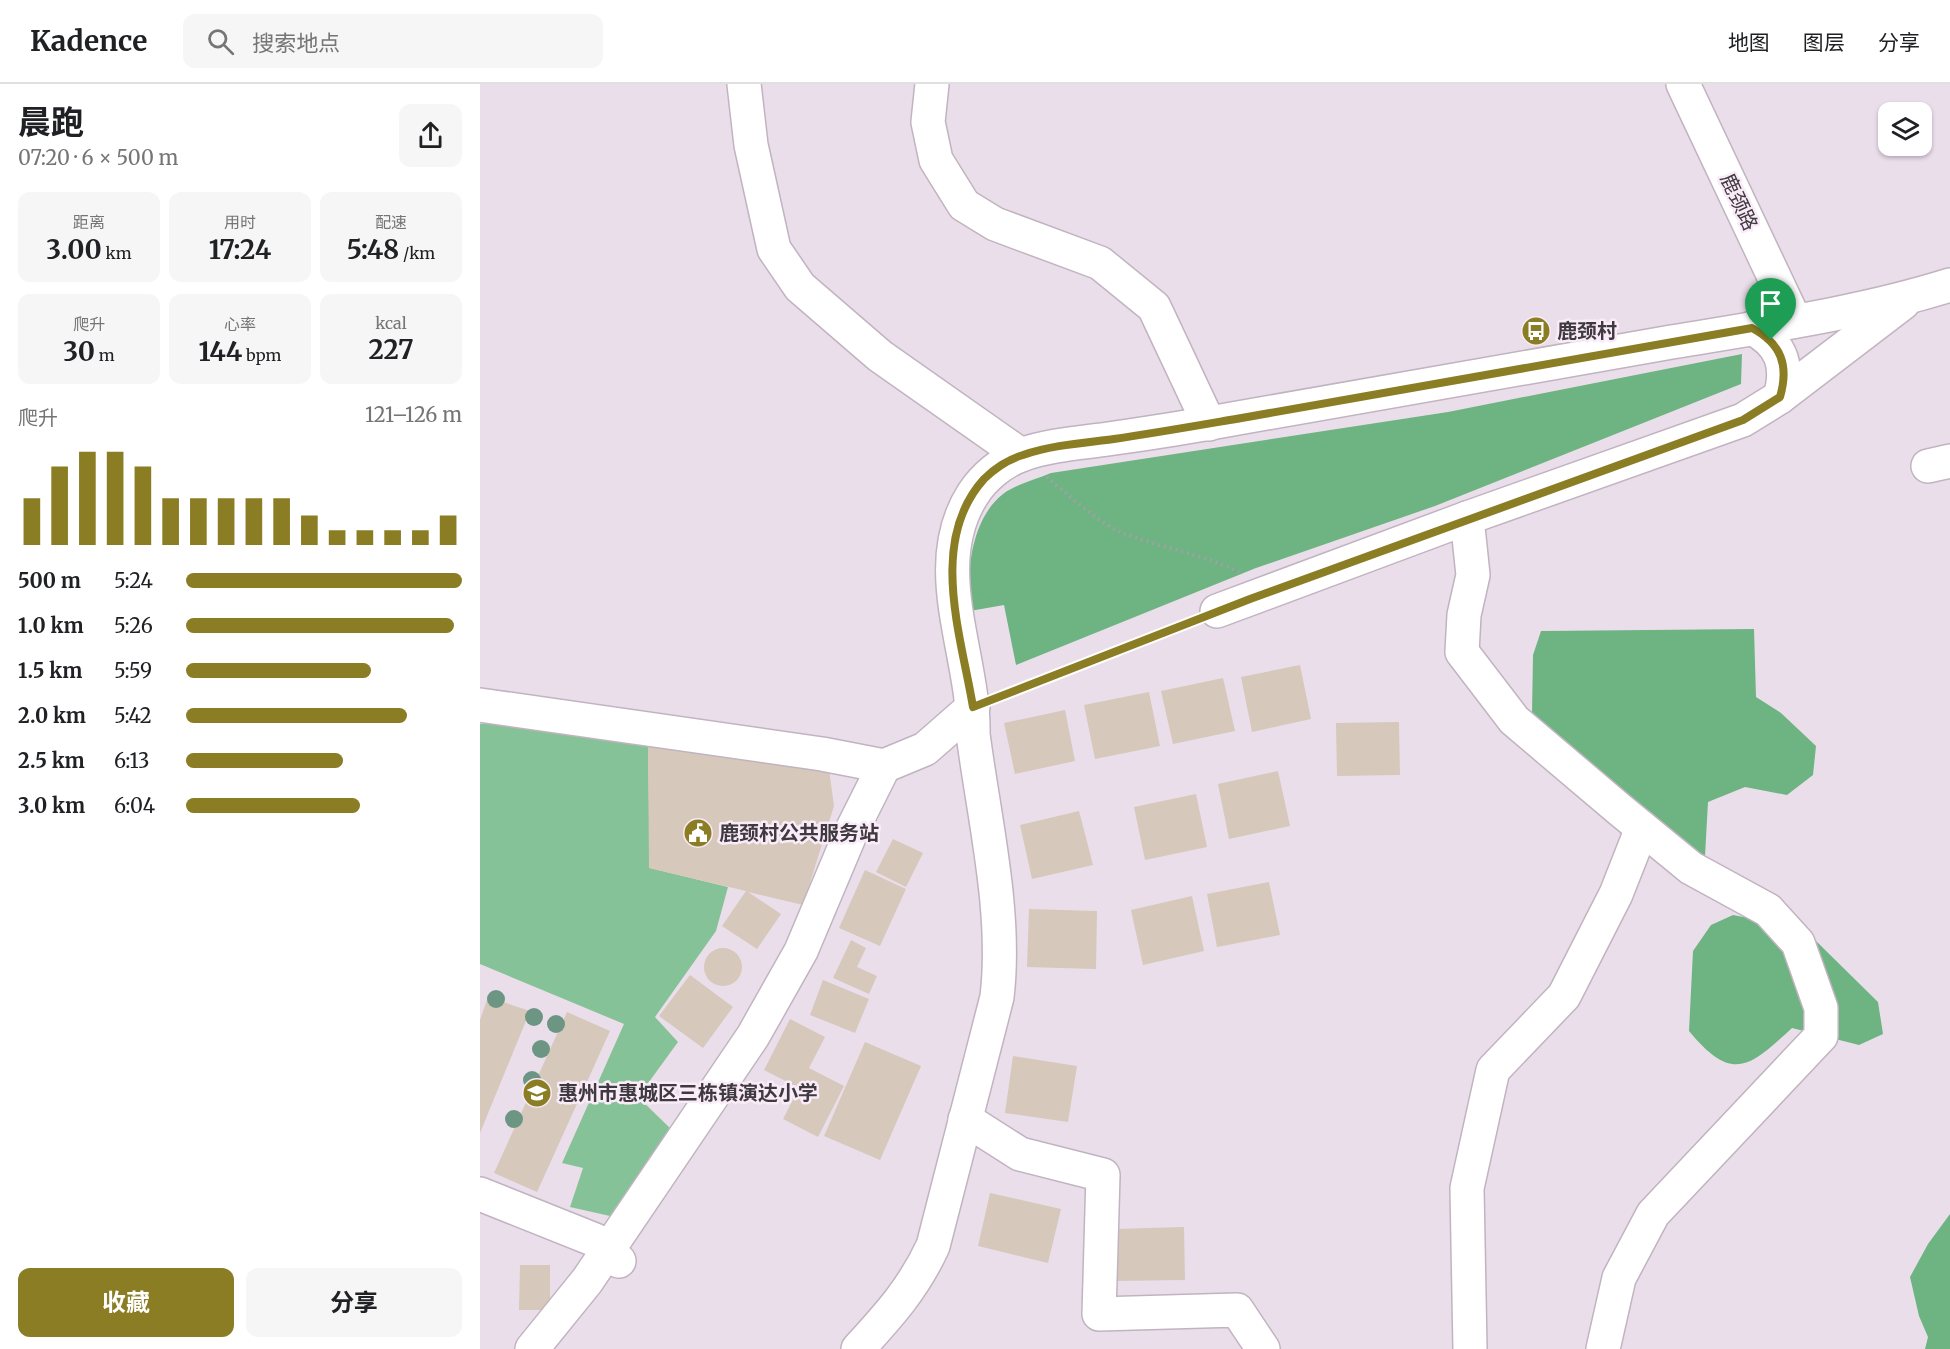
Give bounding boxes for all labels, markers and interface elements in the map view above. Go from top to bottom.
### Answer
search box [183,14,603,68]
text: Kadence [30,23,147,59]
icon: search [204,25,237,58]
text: 搜索地点 [252,29,340,57]
text: 地图 [1728,29,1770,56]
text: 图层 [1803,29,1845,56]
text: 分享 [1878,29,1920,56]
text: 晨跑 [18,102,84,143]
map controls [1878,102,1932,156]
button: layers [1878,102,1932,156]
button: share [399,104,462,167]
text: 07:20 · 6 × 500 m [18,145,178,170]
street label: 鹿颈路 [1715,169,1763,234]
text: 距离 [73,212,105,232]
text: 用时 [224,212,256,232]
text: 配速 [375,212,407,232]
text: 3.00 [46,233,102,266]
text: 17:24 [209,233,271,266]
text: 5:48 [347,233,399,266]
text: km [102,243,132,263]
text: /km [399,243,435,263]
pin [1745,278,1796,340]
icon: arrive [1754,287,1787,320]
text: kcal [375,313,407,333]
text: 爬升 [73,314,105,334]
text: 心率 [224,314,256,334]
bus stop icon: 鹿颈村 [1520,315,1552,347]
place label: 鹿颈村 [1557,318,1617,343]
text: 227 [368,333,414,366]
text: 30 [63,335,95,368]
text: 144 [199,335,242,368]
text: m [95,345,115,365]
text: bpm [242,345,281,365]
text: 121–126 m [365,402,462,427]
text: 爬升 [18,405,58,430]
text: 500 m [18,568,81,593]
text: 5:24 [114,568,153,593]
text: 1.0 km [18,613,84,638]
text: 5:26 [114,613,153,638]
text: 1.5 km [18,658,82,683]
text: 5:59 [114,658,152,683]
text: 2.0 km [18,703,86,728]
text: 5:42 [114,703,152,728]
text: 2.5 km [18,748,85,773]
text: 6:13 [114,748,150,773]
text: 3.0 km [18,793,85,818]
text: 6:04 [114,793,155,818]
public building icon: 鹿颈村公共服务站 [682,817,714,849]
place label: 鹿颈村公共服务站 [719,820,879,845]
school or university icon: 惠州市惠城区三栋镇演达小学 [521,1077,553,1109]
place label: 惠州市惠城区三栋镇演达小学 [558,1080,818,1105]
button: 收藏 [18,1268,234,1337]
button: 分享 [246,1268,462,1337]

